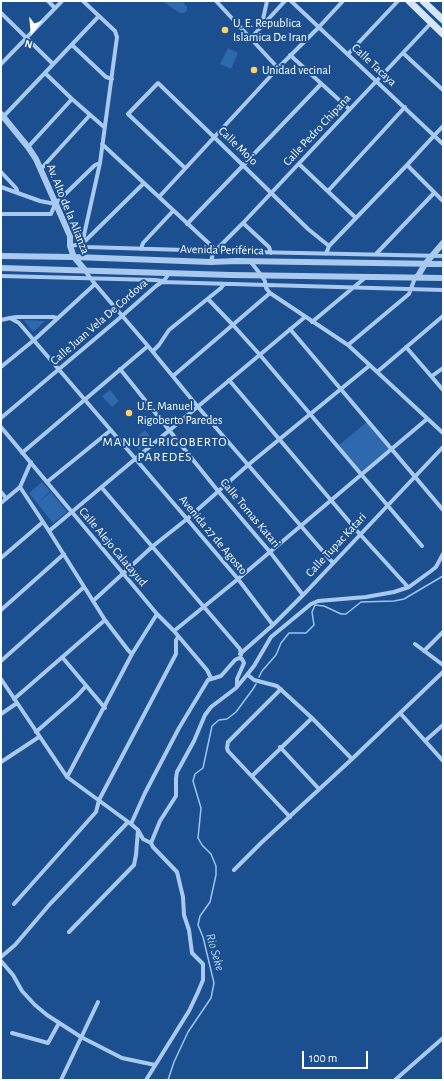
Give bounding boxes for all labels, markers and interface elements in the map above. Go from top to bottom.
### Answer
north arrow [12,12,52,52]
place label: U. E. Republica Islamica De Iran [233,16,307,44]
marker: U. E. Republica Islamica De Iran [220,25,230,35]
text: N [23,38,34,50]
street label: Calle Tacaya [349,41,399,89]
place label: Unidad vecinal [262,63,331,77]
marker: Unidad vecinal [249,65,259,75]
street label: Calle Pedro Chipana [280,91,354,169]
street label: Calle Mojo [215,124,261,168]
street label: Av. Alto de la Alianza [43,162,93,256]
street label: Avenida Periférica [180,242,264,258]
street label: Calle Juan Vela De Cordova [47,276,151,368]
place label: U.E. Manuel Rigoberto Paredes [137,399,222,427]
marker: U.E. Manuel Rigoberto Paredes [124,408,134,418]
district label: MANUEL RIGOBERTO PAREDES [102,434,228,465]
street label: Calle Tomas Katari [217,476,283,550]
street label: Avenida 27 de Agosto [176,493,250,577]
street label: Calle Alejo Calatayud [76,505,150,589]
street label: Calle Tupac Katari [303,510,369,580]
water label: Rio Seke [202,931,228,973]
scale bar [304,1043,370,1069]
text: 100 m [309,1052,337,1064]

